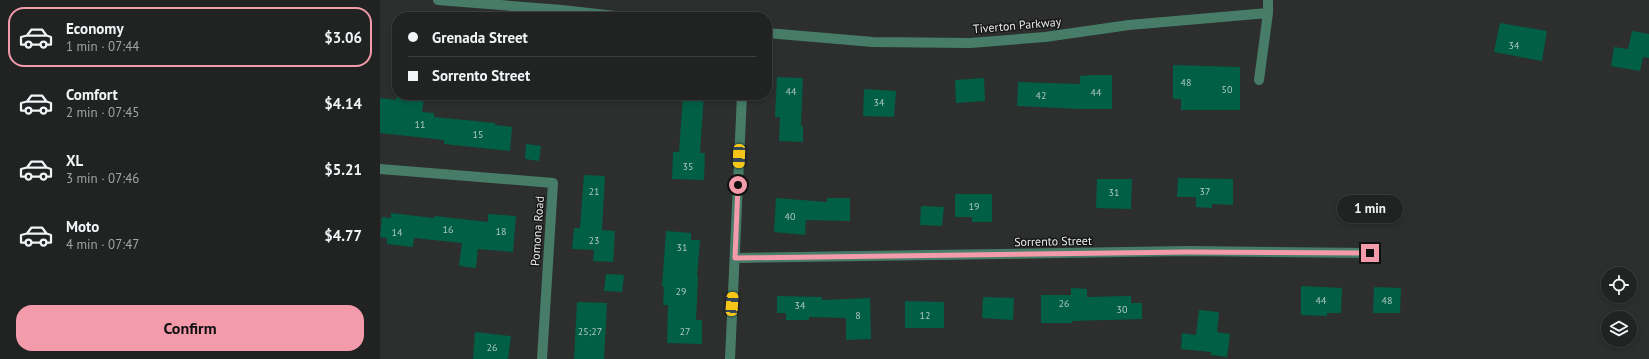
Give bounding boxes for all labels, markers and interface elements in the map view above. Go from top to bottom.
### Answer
street label: Tiverton Parkway [972,14,1062,36]
icon: car [18,19,54,55]
text: Economy [66,19,124,38]
text: $3.06 [324,28,362,47]
text: Grenada Street [432,28,528,47]
text: 1 min · 07:44 [66,38,139,55]
house number: 34 [1509,39,1520,52]
text: Sorrento Street [432,66,530,85]
house number: 48 [1181,76,1191,89]
house number: 50 [1222,83,1233,96]
icon: car [18,85,54,121]
text: Comfort [66,85,118,104]
house number: 44 [786,85,797,98]
house number: 44 [1091,86,1102,99]
house number: 42 [1036,89,1046,102]
text: $4.14 [324,94,362,113]
house number: 34 [874,96,885,109]
text: 2 min · 07:45 [66,104,139,121]
house number: 11 [415,118,425,131]
house number: 15 [473,128,483,141]
car [733,144,745,168]
icon: car [18,151,54,187]
text: XL [66,151,83,170]
text: $5.21 [324,160,362,179]
house number: 35 [683,160,693,173]
text: 3 min · 07:46 [66,170,139,187]
route start [729,176,747,194]
house number: 21 [589,185,599,198]
house number: 37 [1200,185,1210,198]
house number: 31 [1109,186,1119,199]
callout: 1 min [1337,195,1403,223]
street label: Pomona Road [527,196,547,266]
house number: 19 [969,200,979,213]
text: 1 min [1354,200,1386,217]
house number: 40 [785,210,796,223]
icon: car [18,217,54,253]
text: Moto [66,217,99,236]
house number: 16 [443,223,453,236]
house number: 18 [496,225,506,238]
text: $4.77 [324,226,362,245]
house number: 14 [392,226,403,239]
street label: Sorrento Street [1014,233,1092,249]
house number: 23 [589,234,599,247]
text: 4 min · 07:47 [66,236,139,253]
house number: 31 [677,241,687,254]
route end [1361,244,1379,262]
map controls [1601,267,1637,347]
button: locate [1601,267,1637,303]
house number: 29 [676,285,686,298]
car [725,292,739,316]
house number: 44 [1316,294,1327,307]
house number: 48 [1382,294,1392,307]
house number: 26 [1059,297,1069,310]
house number: 34 [795,299,806,312]
house number: 30 [1117,303,1128,316]
button: Confirm [16,305,364,351]
house number: 8 [855,309,861,322]
house number: 12 [920,309,930,322]
button: layers [1601,311,1637,347]
house number: 25;27 [578,325,602,338]
house number: 27 [680,325,690,338]
house number: 26 [487,341,497,354]

